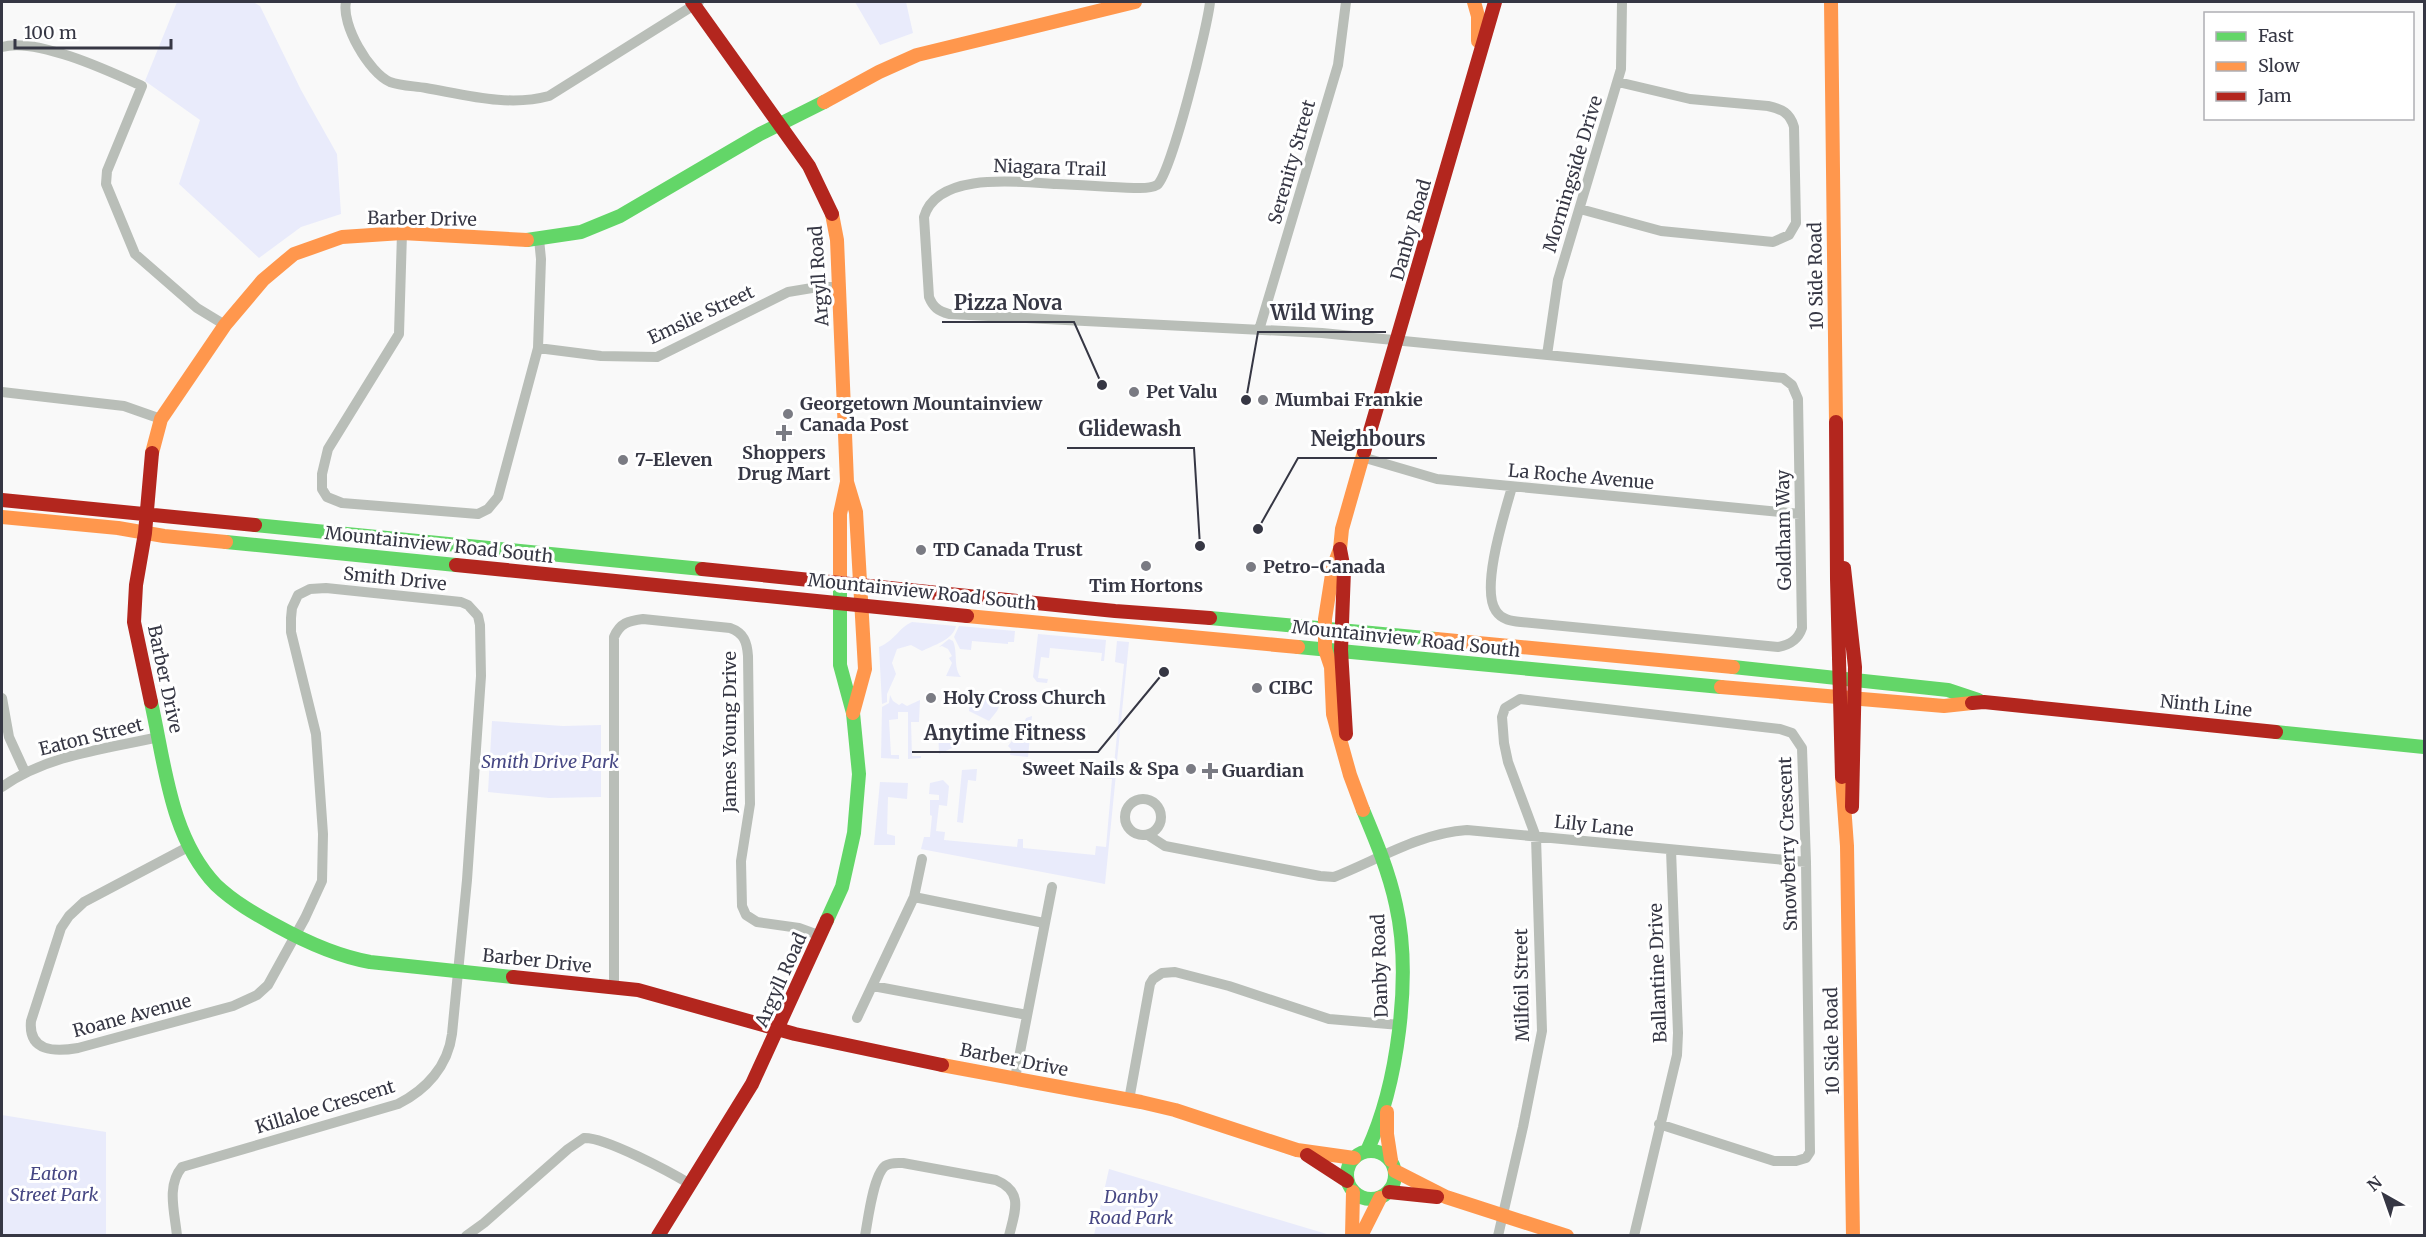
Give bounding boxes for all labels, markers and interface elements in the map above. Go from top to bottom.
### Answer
scale bar [15,12,171,50]
legend [2204,12,2414,120]
text: 100 m [24,21,77,44]
text: Fast [2258,24,2294,47]
text: Slow [2258,54,2301,77]
text: Jam [2257,84,2292,107]
street label: Morningside Drive [1538,93,1607,255]
street label: Serenity Street [1263,97,1320,227]
street label: Niagara Trail [993,154,1107,181]
street label: Danby Road [1385,177,1436,283]
street label: Barber Drive [367,206,477,231]
street label: 10 Side Road [1803,222,1828,330]
street label: Argyll Road [803,225,834,328]
street label: Emslie Street [644,280,757,349]
callout: Pizza Nova [942,284,1074,322]
text: Pizza Nova [954,290,1062,315]
callout: Wild Wing [1258,294,1386,332]
text: Wild Wing [1269,300,1374,325]
place label: Pet Valu [1146,380,1218,403]
marker: Pet Valu [1127,385,1141,399]
place label: Mumbai Frankie [1275,388,1423,411]
place label: Georgetown Mountainview Canada Post [800,392,1043,436]
marker: Mumbai Frankie [1256,393,1270,407]
marker: Georgetown Mountainview Canada Post [781,407,795,421]
callout: Glidewash [1067,410,1194,448]
text: Glidewash [1079,416,1182,441]
callout: Neighbours [1298,420,1437,458]
marker: Shoppers Drug Mart [777,426,791,440]
text: Neighbours [1310,426,1426,451]
place label: Shoppers Drug Mart [738,441,831,485]
place label: 7-Eleven [635,448,713,471]
marker: 7-Eleven [616,453,630,467]
street label: La Roche Avenue [1507,459,1655,494]
street label: Goldham Way [1771,469,1796,591]
street label: Mountainview Road South [324,521,554,568]
place label: TD Canada Trust [933,538,1084,561]
marker: TD Canada Trust [914,543,928,557]
place label: Petro-Canada [1263,555,1385,578]
marker: Tim Hortons [1139,559,1153,573]
marker: Petro-Canada [1244,560,1258,574]
street label: Smith Drive [342,562,448,595]
street label: Mountainview Road South [807,568,1037,615]
place label: Tim Hortons [1089,574,1203,597]
street label: Mountainview Road South [1291,615,1521,662]
street label: Barber Drive [143,623,188,735]
street label: James Young Drive [718,651,741,814]
place label: CIBC [1269,676,1313,699]
marker: CIBC [1250,681,1264,695]
place label: Holy Cross Church [943,686,1106,709]
street label: Ninth Line [2159,689,2253,722]
marker: Holy Cross Church [924,691,938,705]
street label: Eaton Street [36,712,145,761]
callout: Anytime Fitness [912,714,1098,752]
text: Anytime Fitness [923,720,1086,745]
park label: Smith Drive Park [481,750,619,773]
street label: Snowberry Crescent [1773,756,1802,932]
place label: Sweet Nails & Spa [1022,757,1179,780]
place label: Guardian [1222,759,1304,782]
marker: Sweet Nails & Spa [1184,762,1198,776]
marker: Guardian [1203,764,1217,778]
street label: Lily Lane [1553,810,1635,841]
street label: Ballantine Drive [1644,903,1671,1043]
street label: Danby Road [1366,913,1393,1018]
street label: Milfoil Street [1509,928,1534,1042]
street label: Argyll Road [749,929,812,1032]
street label: Barber Drive [481,943,593,978]
street label: 10 Side Road [1819,987,1844,1095]
street label: Roane Avenue [70,989,194,1042]
street label: Barber Drive [958,1038,1070,1081]
street label: Killaloe Crescent [252,1074,397,1139]
park label: Eaton Street Park [10,1162,98,1206]
north arrow [2354,1165,2414,1225]
text: N [2363,1172,2386,1195]
park label: Danby Road Park [1089,1185,1173,1229]

